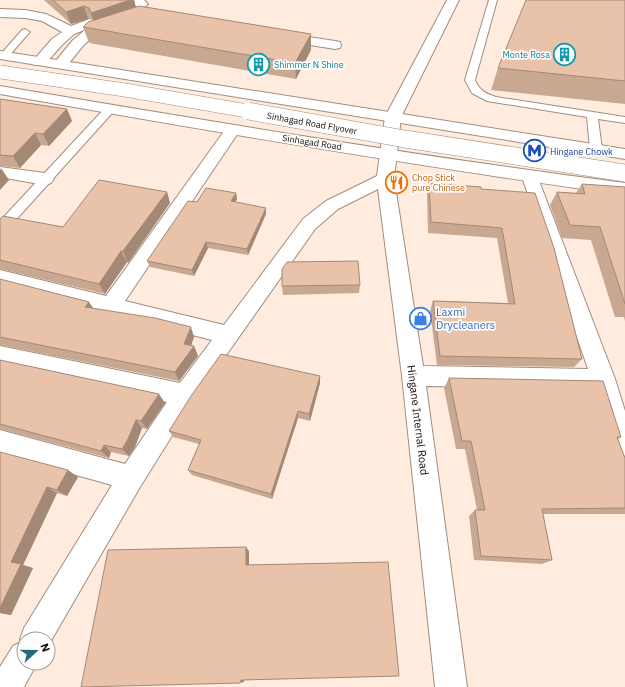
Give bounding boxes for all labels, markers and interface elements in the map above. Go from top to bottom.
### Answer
building icon: Monte Rosa [552,41,578,67]
place label: Monte Rosa [502,49,550,60]
building icon: Shimmer N Shine [245,51,271,77]
place label: Shimmer N Shine [274,59,344,70]
street label: Sinhagad Road Flyover [266,110,359,136]
street label: Sinhagad Road [281,132,343,152]
metro station icon: Hingane Chowk [522,138,548,164]
place label: Hingane Chowk [550,146,613,157]
restaurant icon: Chop Stick pure Chinese [383,169,409,195]
place label: Chop Stick pure Chinese [412,172,465,193]
shop icon: Laxmi Drycleaners [408,305,434,331]
place label: Laxmi Drycleaners [436,305,495,332]
street label: Hingane Internal Road [404,364,432,476]
north arrow [16,631,56,671]
text: N [37,641,53,654]

